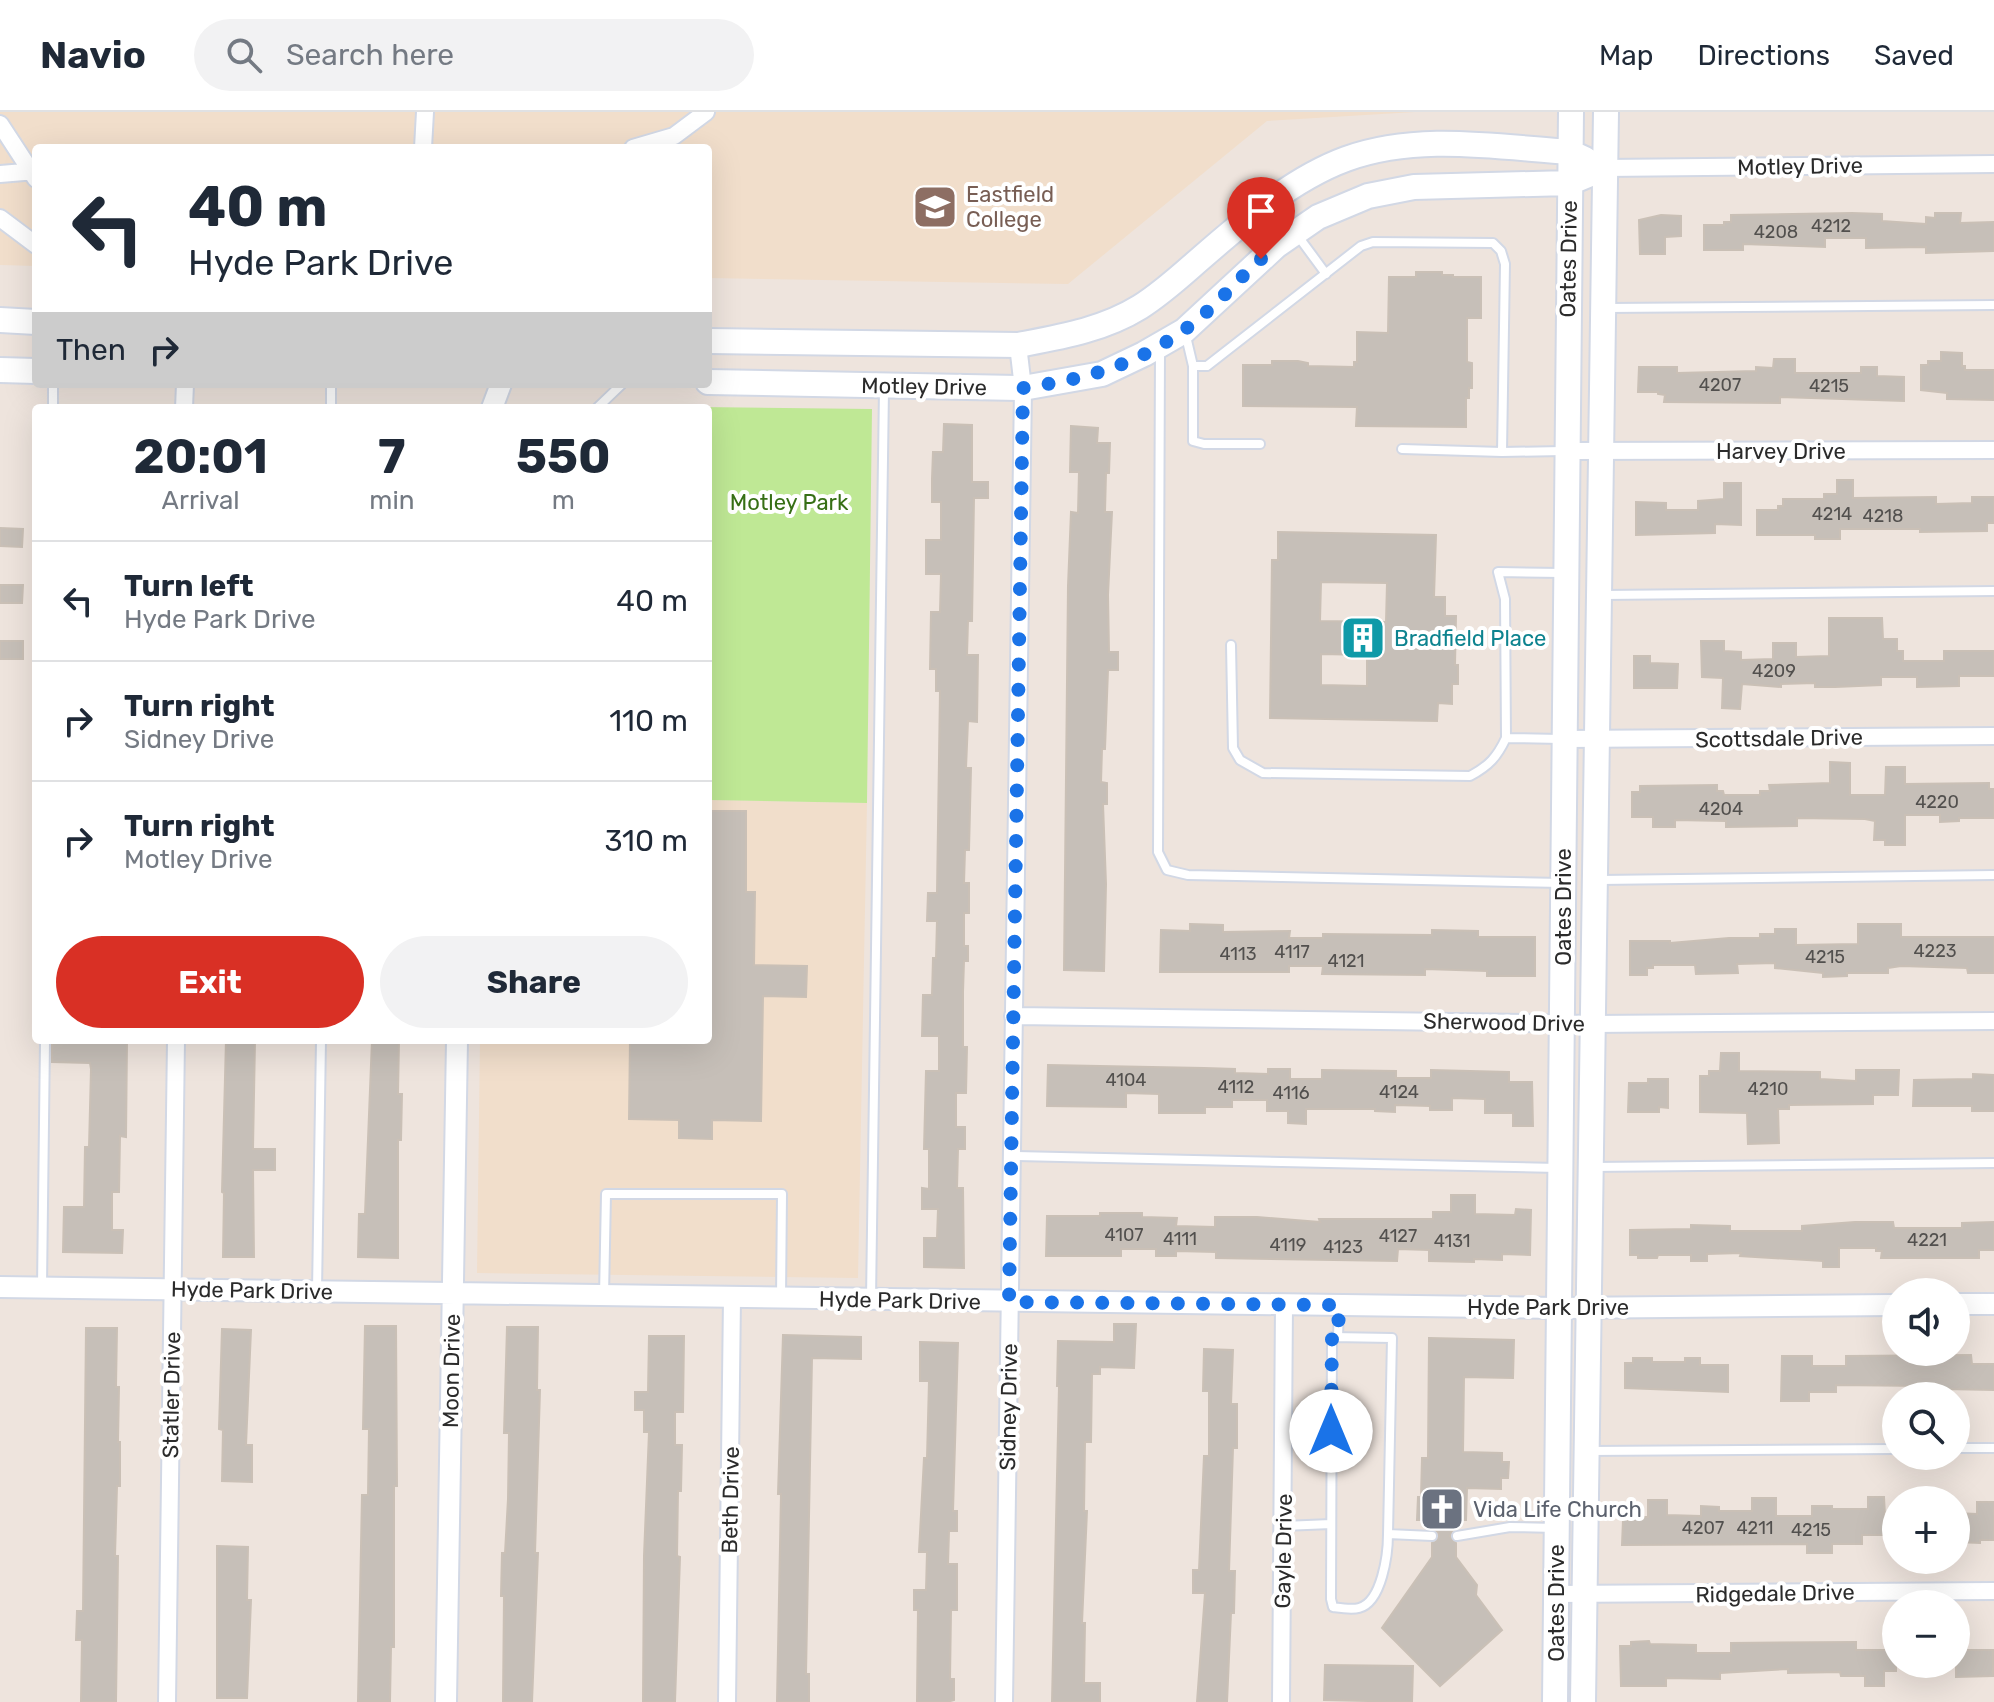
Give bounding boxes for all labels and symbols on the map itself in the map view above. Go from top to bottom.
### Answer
street label: Motley Drive [1737,152,1863,181]
pin [1227,177,1295,259]
place label: Eastfield College [966,181,1054,233]
school or university icon: Eastfield College [911,183,959,231]
street label: Oates Drive [1554,200,1583,318]
house number: 4212 [1811,215,1851,237]
house number: 4208 [1754,221,1798,243]
street label: Motley Drive [861,372,987,401]
house number: 4207 [1699,374,1741,396]
house number: 4215 [1809,375,1849,397]
street label: Harvey Drive [1716,438,1846,465]
park label: Motley Park [730,489,849,516]
house number: 4214 [1812,503,1852,525]
house number: 4218 [1863,505,1903,527]
building icon: Bradfield Place [1339,614,1387,662]
place label: Bradfield Place [1394,625,1546,652]
house number: 4209 [1752,660,1796,682]
street label: Scottsdale Drive [1695,724,1863,753]
house number: 4220 [1915,791,1959,813]
house number: 4204 [1699,798,1743,820]
street label: Oates Drive [1550,848,1577,966]
house number: 4223 [1913,940,1957,962]
house number: 4117 [1274,941,1310,963]
house number: 4113 [1219,943,1257,965]
house number: 4215 [1805,946,1845,968]
house number: 4121 [1328,950,1364,972]
street label: Sherwood Drive [1423,1008,1585,1037]
house number: 4104 [1105,1069,1147,1091]
house number: 4112 [1218,1076,1254,1098]
house number: 4210 [1748,1078,1788,1100]
house number: 4124 [1379,1081,1419,1103]
house number: 4116 [1272,1082,1310,1104]
house number: 4107 [1104,1224,1144,1246]
house number: 4127 [1379,1225,1417,1247]
house number: 4111 [1163,1228,1197,1250]
house number: 4221 [1907,1229,1947,1251]
house number: 4131 [1434,1230,1470,1252]
house number: 4119 [1270,1234,1306,1256]
house number: 4123 [1323,1236,1363,1258]
street label: Hyde Park Drive [171,1276,333,1305]
street label: Hyde Park Drive [819,1286,981,1315]
street label: Hyde Park Drive [1467,1294,1629,1321]
street label: Moon Drive [437,1314,466,1428]
street label: Statler Drive [157,1331,186,1459]
street label: Sidney Drive [994,1343,1023,1471]
position arrow [1289,1389,1373,1473]
street label: Beth Drive [716,1446,745,1554]
church icon: Vida Life Church [1418,1485,1466,1533]
street label: Gayle Drive [1269,1493,1298,1609]
place label: Vida Life Church [1473,1496,1642,1523]
house number: 4207 [1682,1517,1724,1539]
house number: 4211 [1736,1517,1774,1539]
house number: 4215 [1791,1519,1831,1541]
street label: Oates Drive [1543,1544,1570,1662]
street label: Ridgedale Drive [1695,1579,1855,1608]

